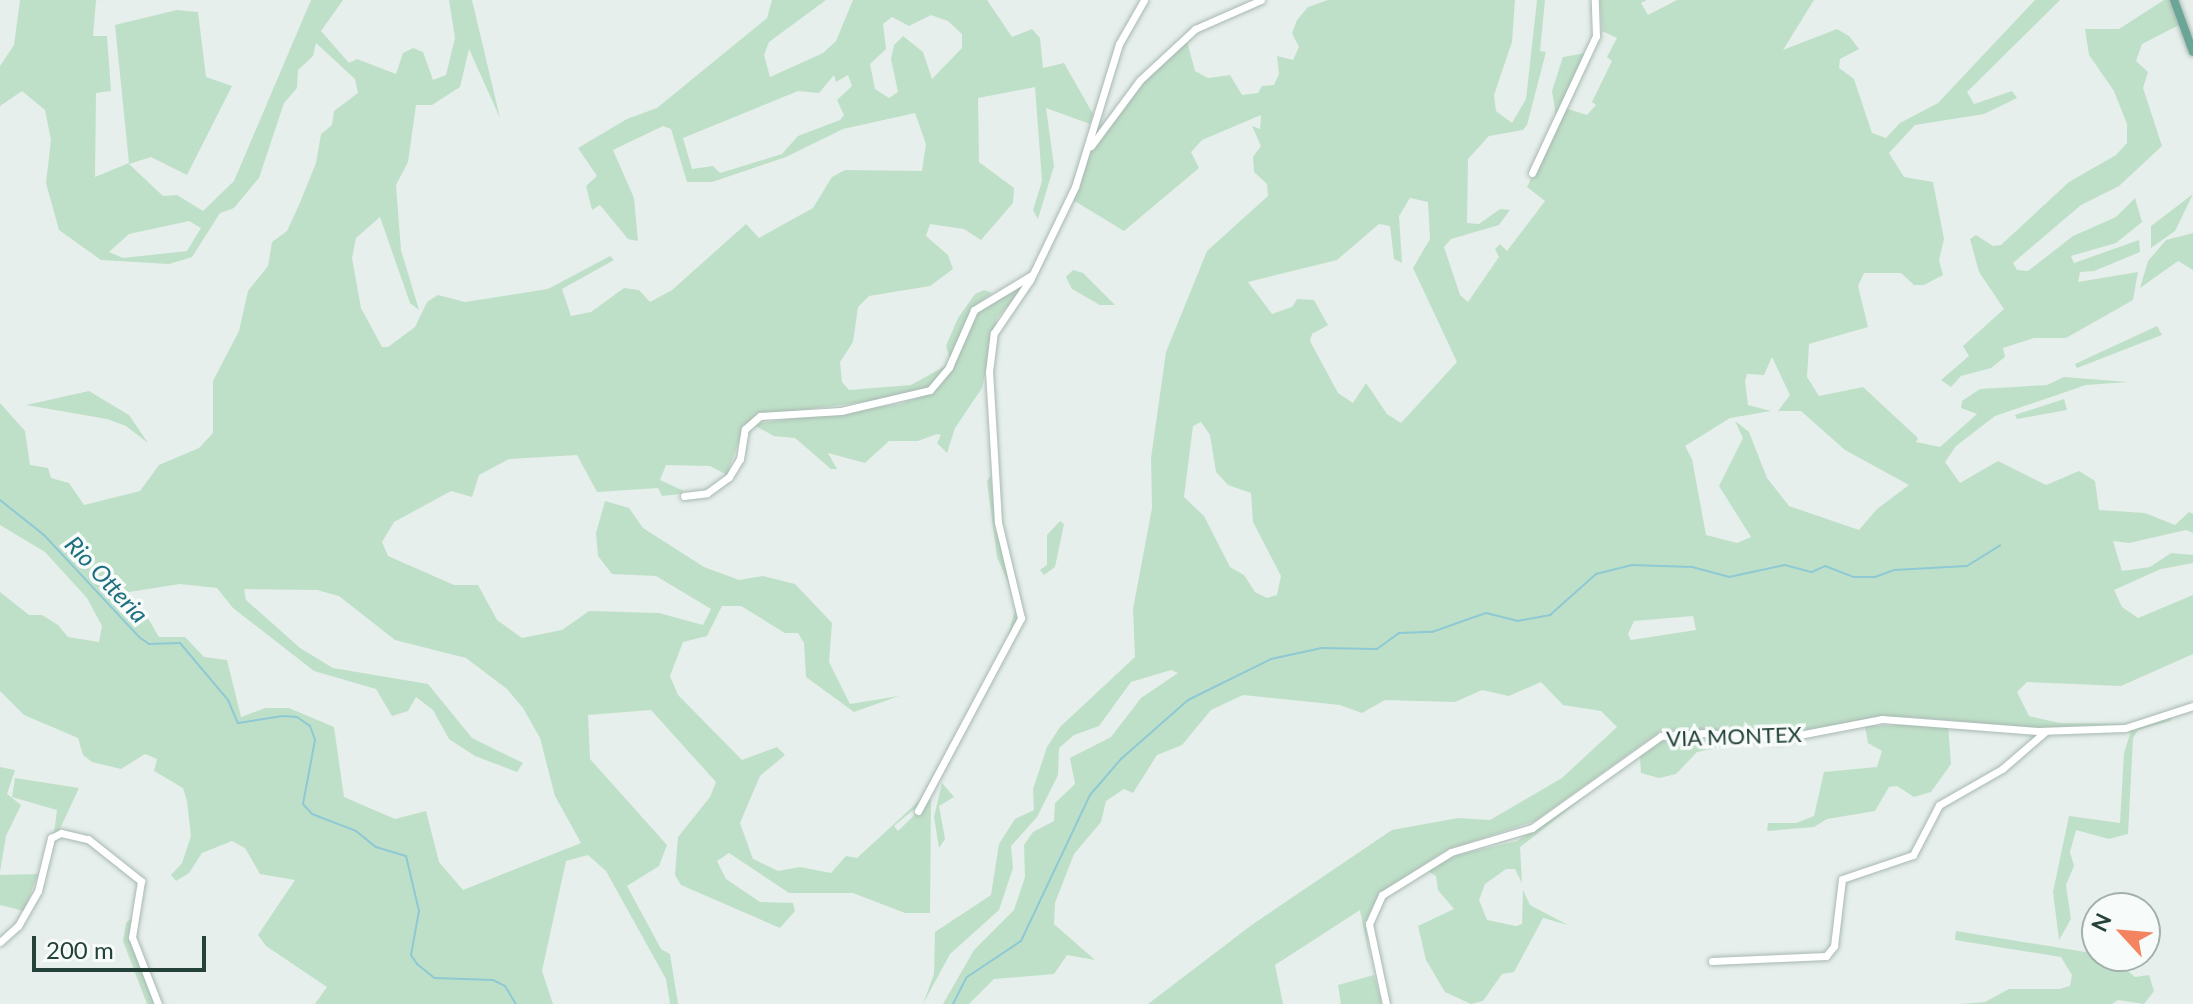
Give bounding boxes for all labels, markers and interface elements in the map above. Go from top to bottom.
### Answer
water label: Rio Otteria [60,530,154,628]
street label: VIA MONTEX [1665,720,1803,752]
north arrow [2081,892,2161,972]
text: N [2085,909,2117,936]
scale bar [36,920,210,970]
text: 200 m [46,935,114,964]

